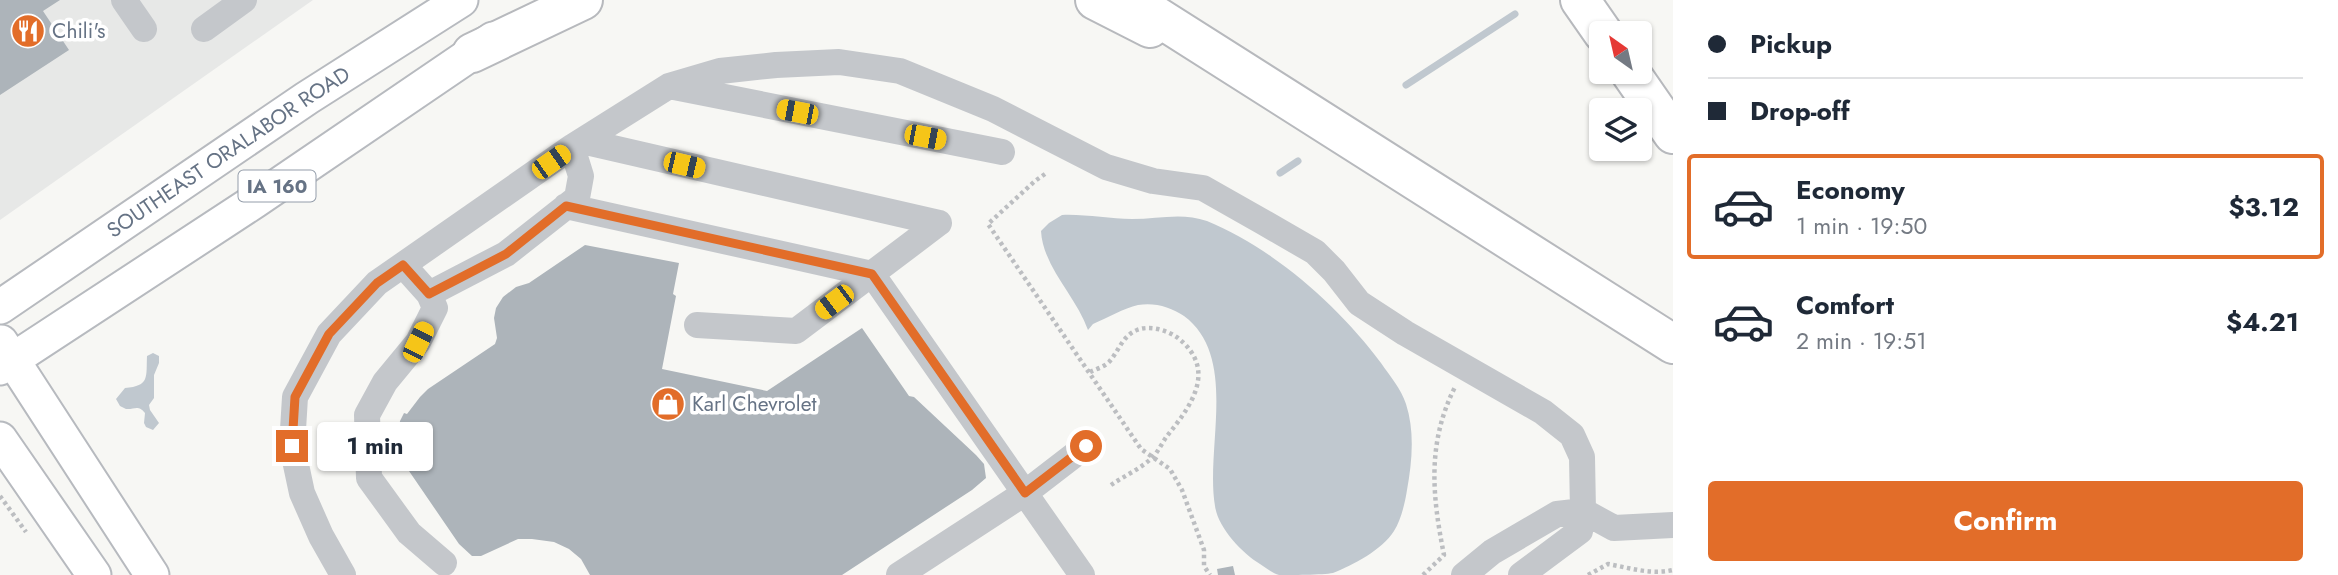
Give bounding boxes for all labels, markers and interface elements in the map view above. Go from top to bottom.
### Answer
restaurant icon: Chili's [9,12,47,50]
place label: Chili's [52,16,106,46]
north arrow [1589,21,1652,84]
map controls [1589,21,1652,161]
text: Pickup [1750,25,1832,63]
street label: SOUTHEAST ORALABOR ROAD [101,59,356,245]
text: Drop-off [1750,92,1850,130]
car [775,98,820,126]
button: layers [1589,98,1652,161]
car [903,123,948,151]
car [528,141,575,183]
car [662,150,707,180]
road number: IA 160 [238,170,316,202]
text: Economy [1796,171,1905,209]
icon: car [1712,175,1775,238]
text: $3.12 [2228,188,2299,226]
text: 1 min · 19:50 [1796,209,1927,243]
car [811,281,858,323]
text: Comfort [1796,286,1894,324]
icon: car [1712,290,1775,353]
text: $4.21 [2226,303,2299,341]
car [400,319,437,365]
text: 2 min · 19:51 [1796,324,1927,358]
shop icon: Karl Chevrolet [649,385,687,423]
place label: Karl Chevrolet [692,389,817,419]
callout: 1 min [316,422,432,471]
text: 1 min [346,429,404,463]
route end [276,430,308,462]
route start [1070,430,1102,462]
button: Confirm [1708,481,2303,561]

